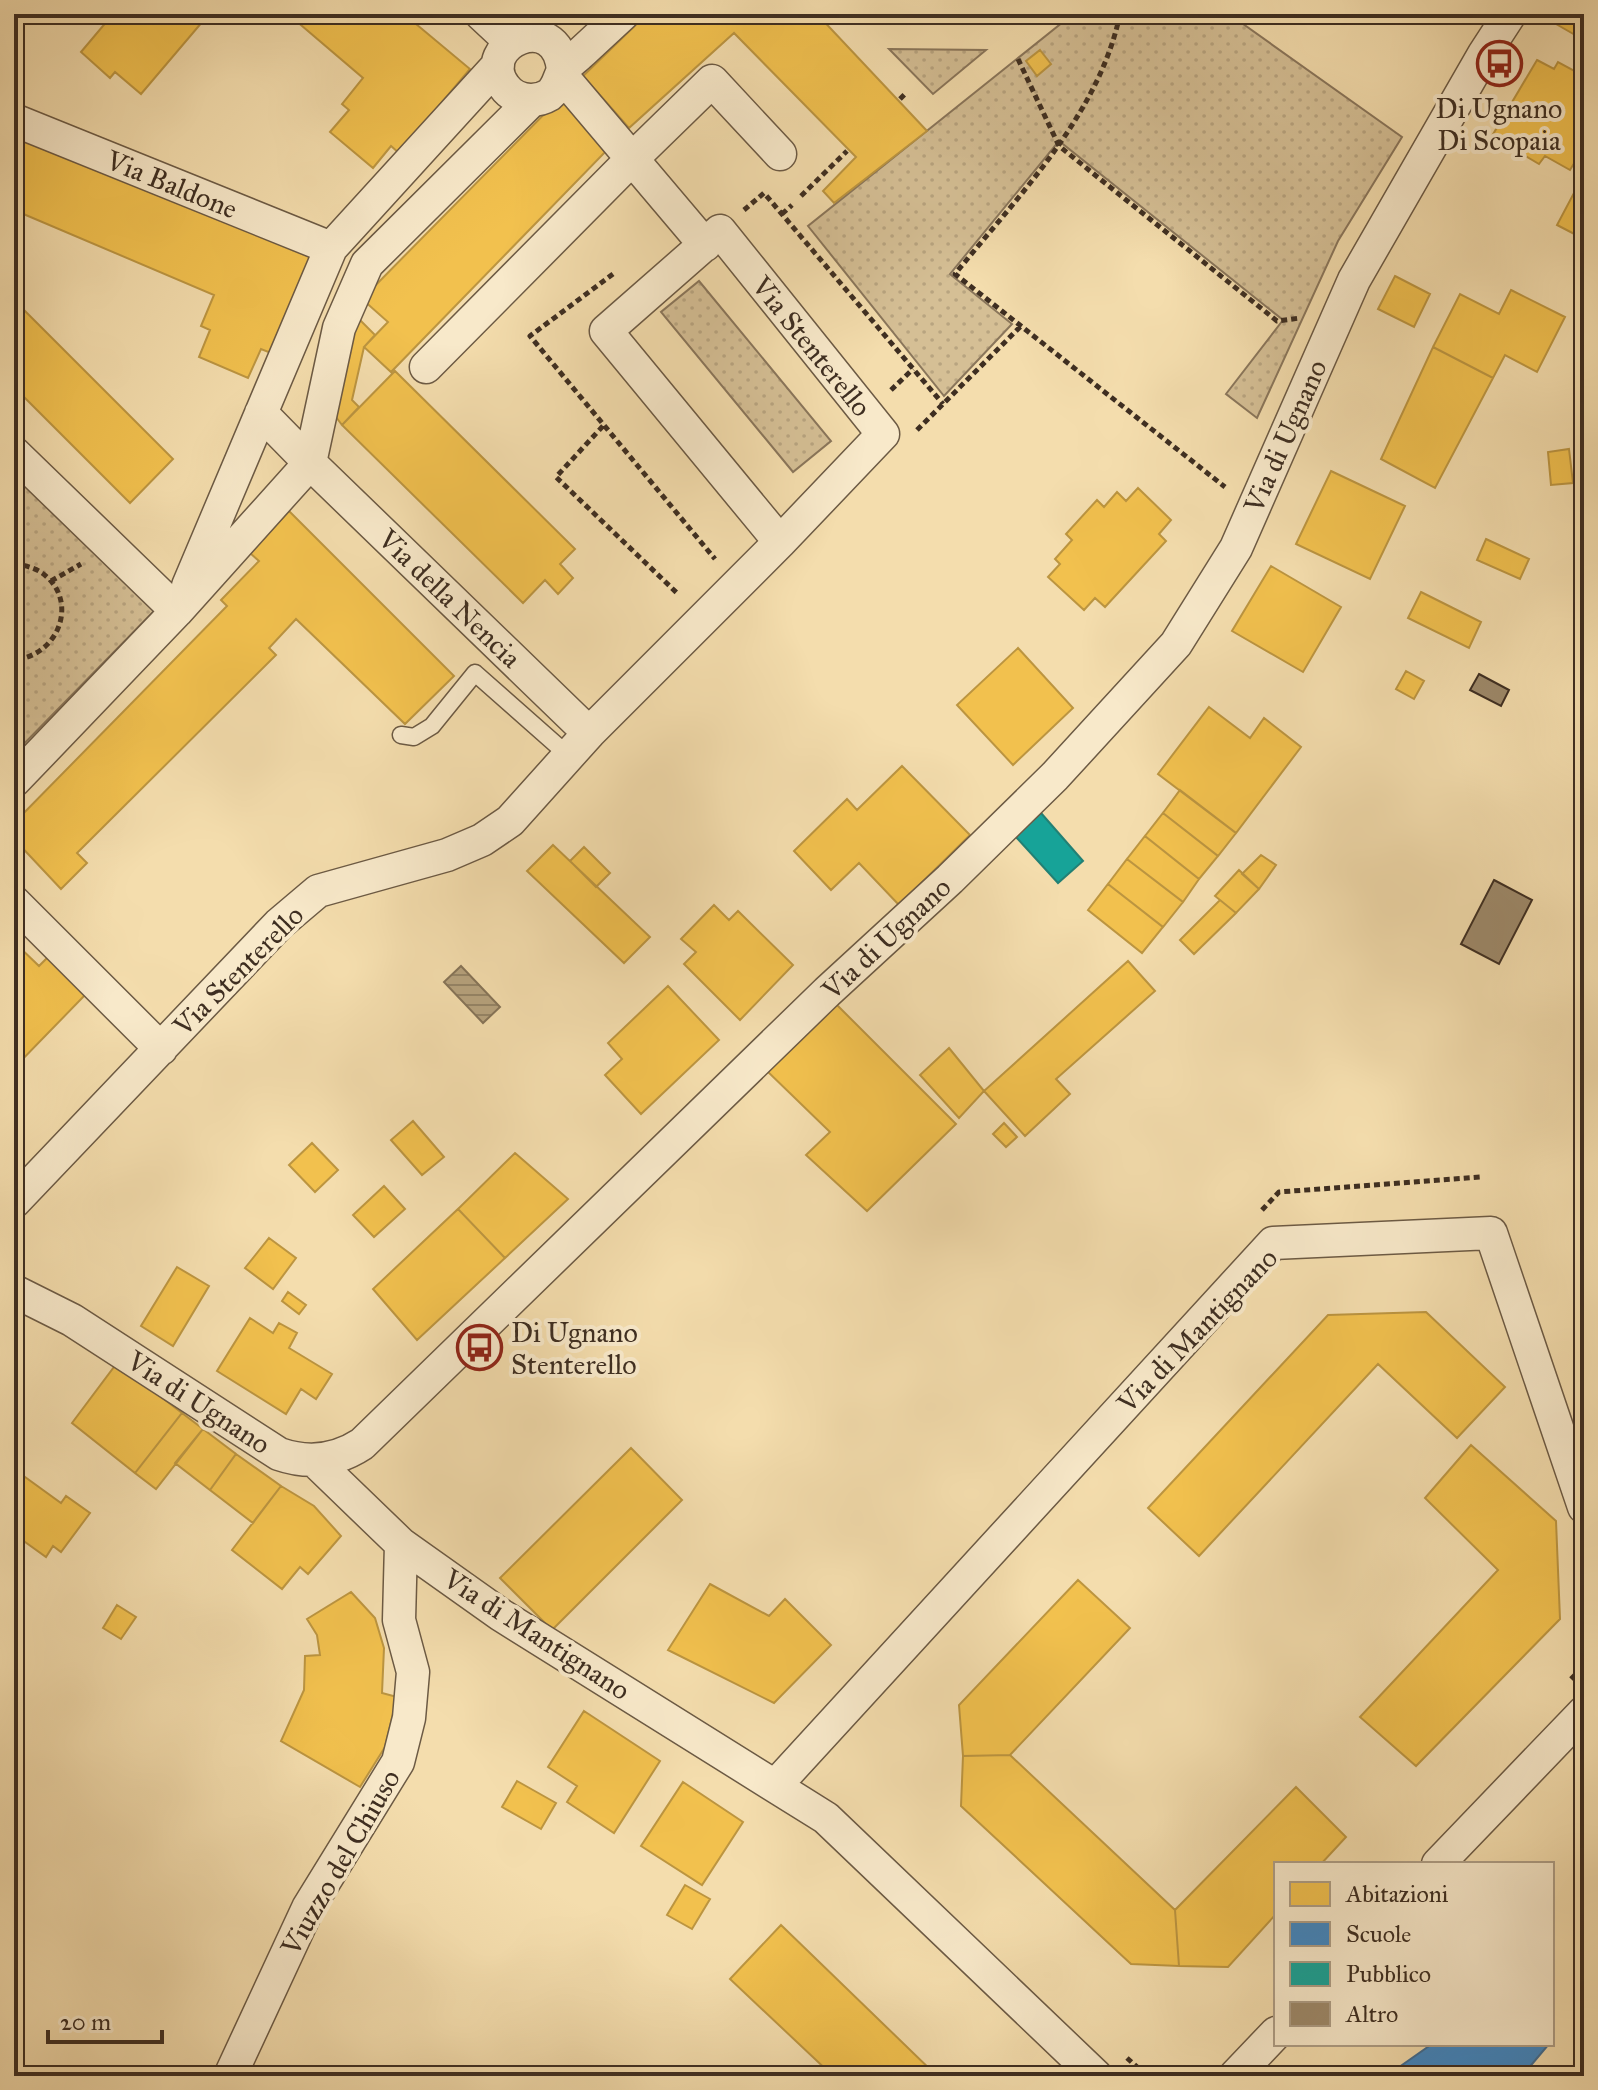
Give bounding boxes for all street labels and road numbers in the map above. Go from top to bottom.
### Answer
street label: Via Baldone [100,142,242,227]
street label: Via Stenterello [744,268,879,424]
street label: Via di Ugnano [1236,354,1335,519]
street label: Via della Nencia [370,521,529,675]
street label: Via di Ugnano [814,870,958,1008]
street label: Via Stenterello [165,898,311,1044]
street label: Via di Mantignano [1109,1241,1285,1421]
street label: Via di Ugnano [120,1343,277,1462]
street label: Via di Mantignano [436,1560,637,1708]
street label: Viuzzo del Chiuso [273,1763,408,1962]

